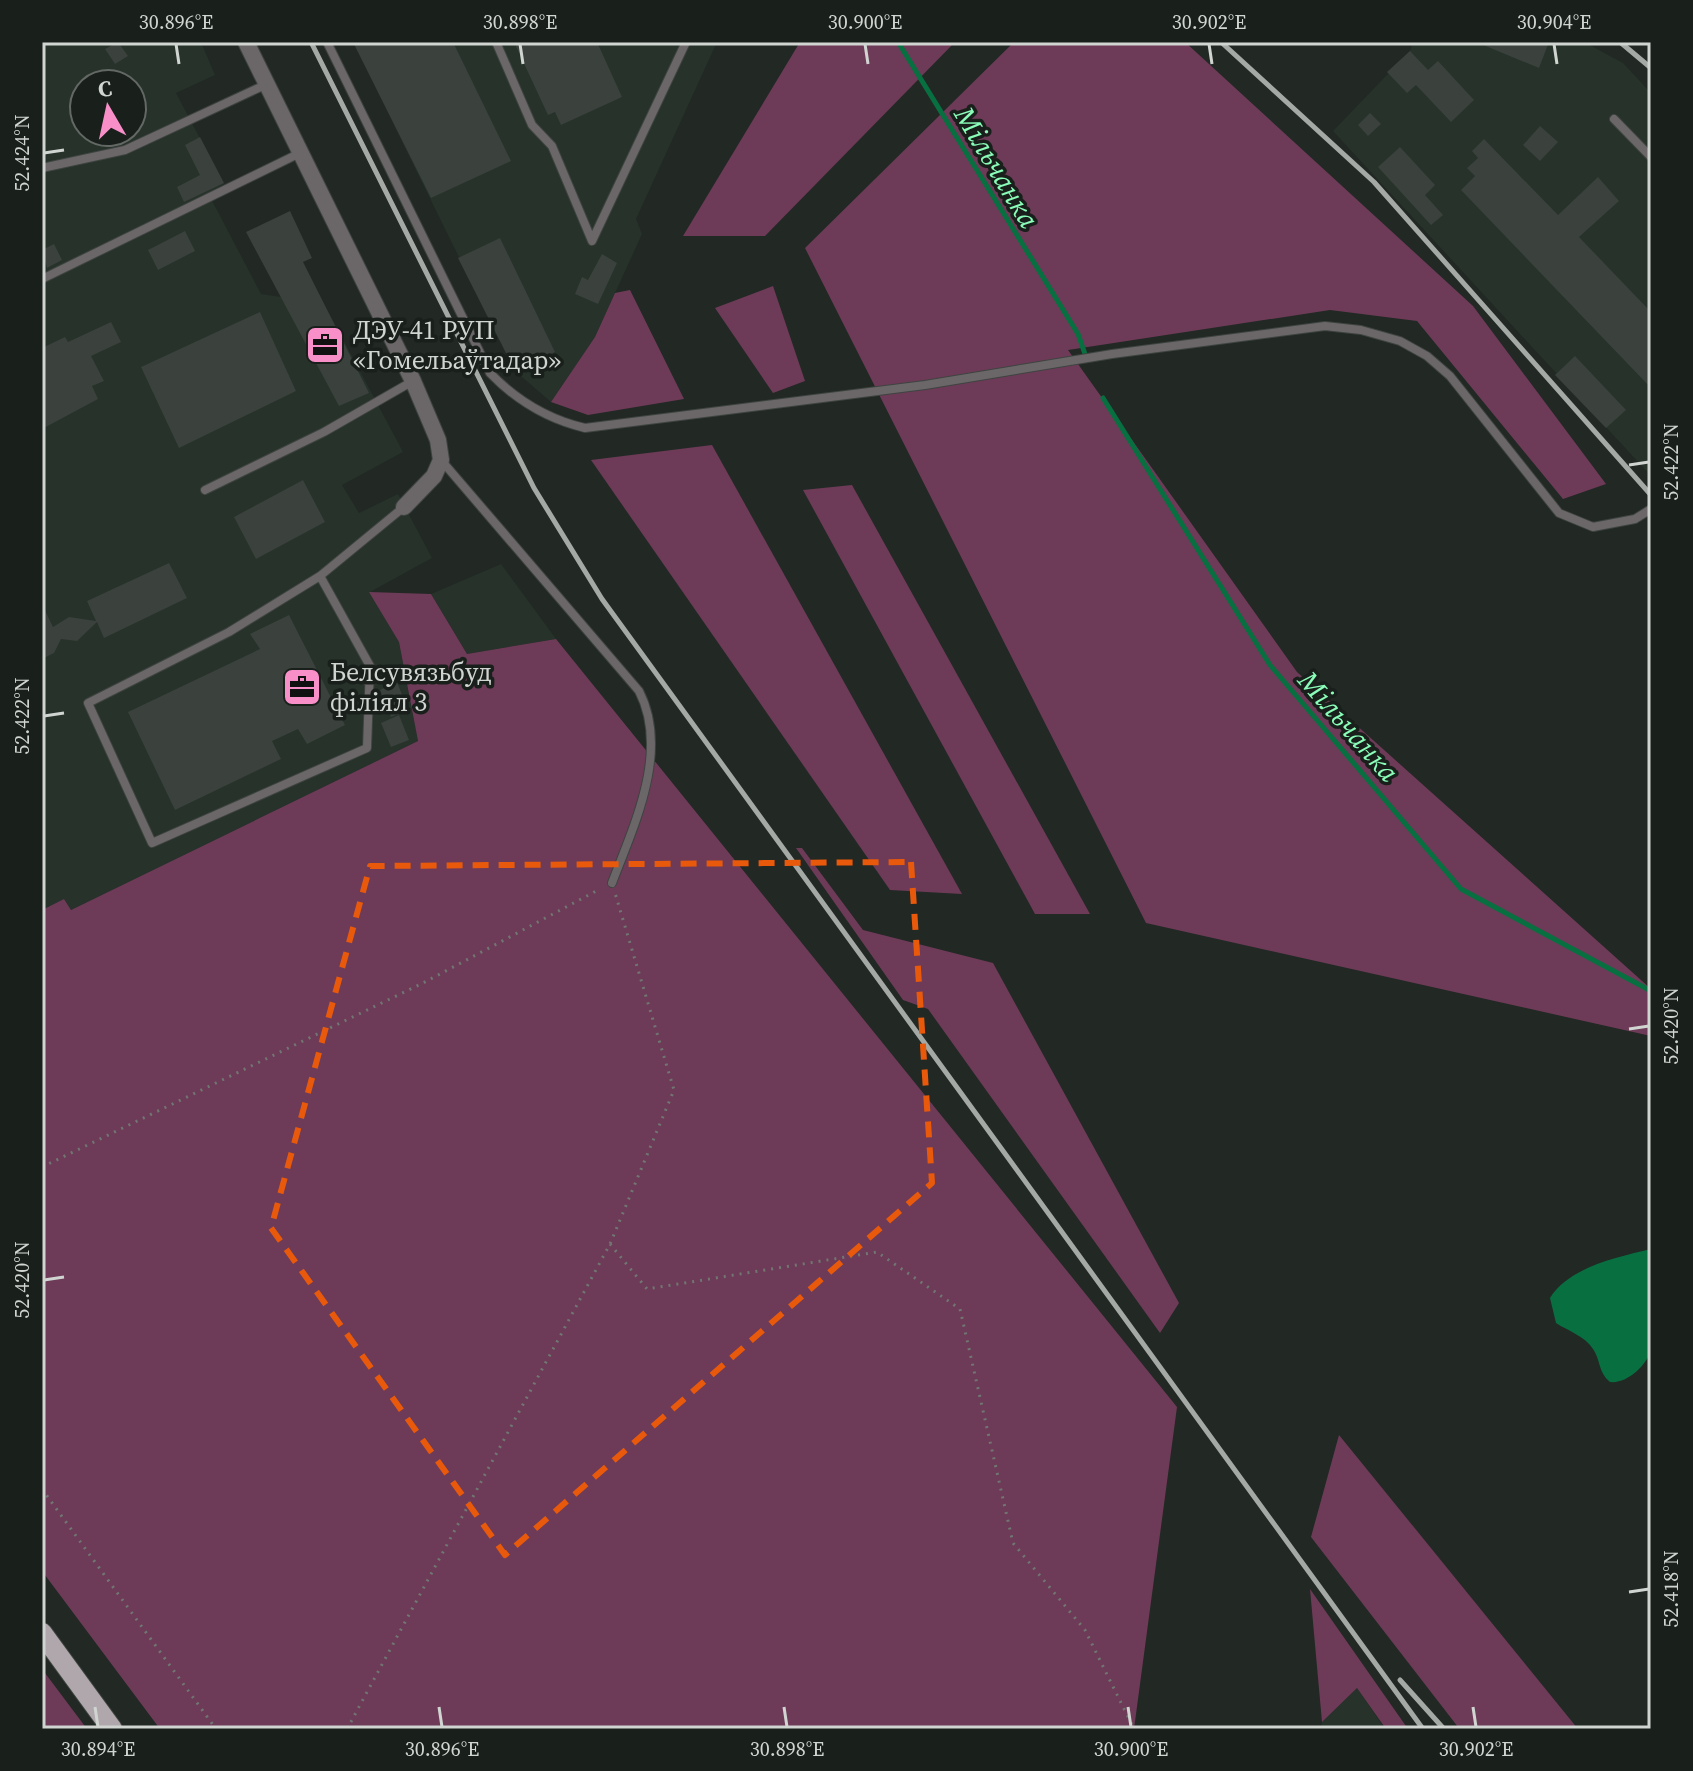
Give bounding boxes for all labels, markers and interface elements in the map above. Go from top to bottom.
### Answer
text: 30.896°E [139,8,213,36]
text: 30.898°E [483,8,557,36]
text: 30.900°E [828,8,902,36]
text: 30.902°E [1172,8,1246,36]
text: 30.904°E [1517,8,1591,36]
north arrow [68,68,148,148]
text: С [96,72,114,104]
water label: Мільчанка [945,98,1048,235]
text: 52.424°N [8,114,36,192]
place label: ДЭУ-41 РУП «Гомельаўтадар» [353,312,561,378]
office icon: ДЭУ-41 РУП «Гомельаўтадар» [304,324,346,366]
text: 52.422°N [1657,423,1685,501]
place label: Белсувязьбуд філіял 3 [330,654,492,720]
water label: Мільчанка [1289,661,1408,790]
office icon: Белсувязьбуд філіял 3 [281,666,323,708]
text: 52.422°N [8,677,36,755]
text: 52.420°N [1657,987,1685,1065]
text: 52.420°N [8,1241,36,1319]
text: 52.418°N [1657,1550,1685,1628]
text: 30.894°E [61,1735,135,1763]
text: 30.896°E [405,1735,479,1763]
text: 30.898°E [750,1735,824,1763]
text: 30.900°E [1094,1735,1168,1763]
text: 30.902°E [1439,1735,1513,1763]

